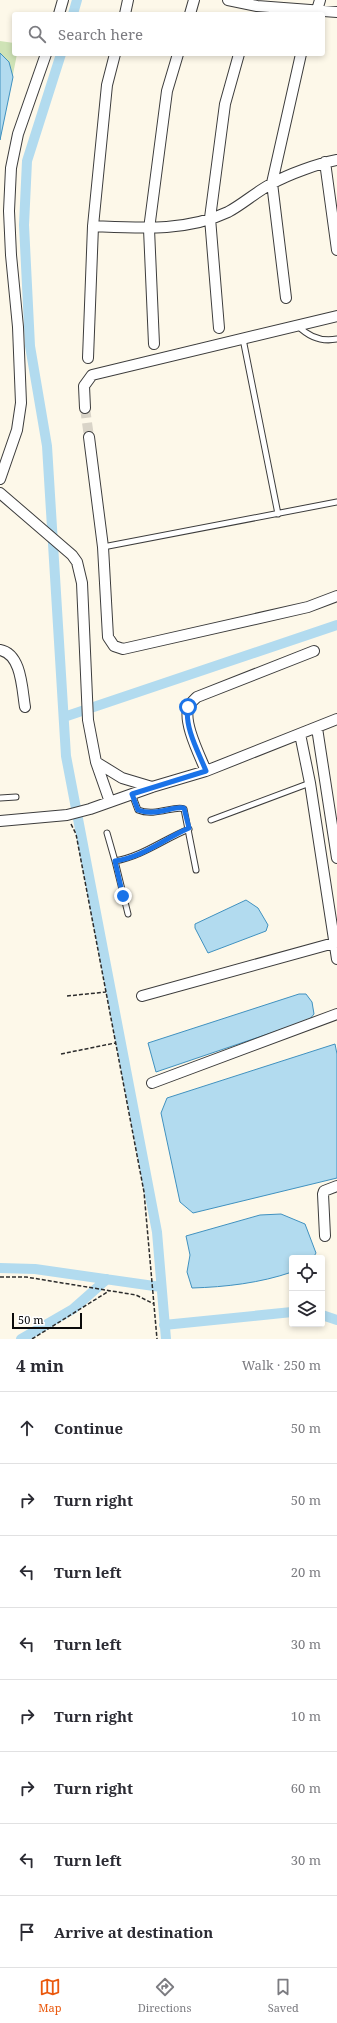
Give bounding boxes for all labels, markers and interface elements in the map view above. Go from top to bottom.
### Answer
search box [12,12,325,56]
icon: search [26,23,48,45]
text: Search here [58,24,143,44]
route start [179,698,197,716]
route end [114,887,132,905]
map controls [289,1255,325,1327]
button: locate [289,1255,325,1291]
button: layers [289,1291,325,1327]
scale bar [12,1311,82,1330]
text: 50 m [18,1312,44,1327]
text: 4 min [16,1354,64,1377]
text: Walk · 250 m [242,1356,321,1374]
icon: ahead [16,1417,38,1439]
text: Continue [54,1418,123,1438]
text: 50 m [291,1419,321,1437]
icon: right [16,1489,38,1511]
text: Turn right [54,1490,133,1510]
text: 50 m [291,1491,321,1509]
icon: left [16,1561,38,1583]
text: Turn left [54,1562,122,1582]
text: 20 m [291,1563,321,1581]
icon: left [16,1633,38,1655]
text: Turn left [54,1634,122,1654]
text: 30 m [291,1635,321,1653]
icon: right [16,1705,38,1727]
text: Turn right [54,1706,133,1726]
text: 10 m [291,1707,321,1725]
icon: right [16,1777,38,1799]
text: Turn right [54,1778,133,1798]
text: 60 m [291,1779,321,1797]
icon: left [16,1849,38,1871]
text: Turn left [54,1850,122,1870]
text: 30 m [291,1851,321,1869]
icon: arrive [16,1921,38,1943]
text: Arrive at destination [54,1922,213,1942]
tab: Map [38,1976,61,2015]
tab: Directions [138,1976,191,2015]
tab: Saved [268,1976,299,2015]

